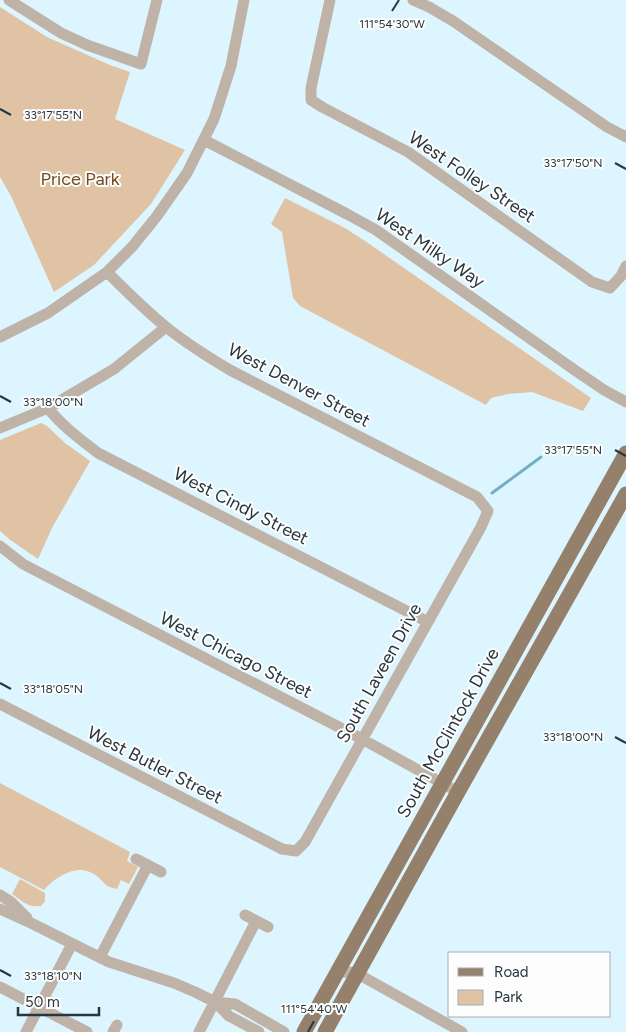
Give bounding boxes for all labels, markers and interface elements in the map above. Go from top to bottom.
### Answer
text: 111°54'30"W [359,17,425,31]
text: 33°17'55"N [24,108,82,122]
street label: West Folley Street [405,127,540,228]
text: 33°17'50"N [543,156,603,170]
park label: Price Park [41,168,120,190]
street label: West Milky Way [371,203,489,293]
street label: West Denver Street [224,338,374,432]
text: 33°18'00"N [23,395,83,409]
text: 33°17'55"N [544,443,602,457]
street label: West Cindy Street [170,463,312,550]
street label: South Laveen Drive [332,599,427,747]
street label: West Chicago Street [156,607,316,703]
street label: South McClintock Drive [392,644,504,822]
text: 33°18'05"N [23,682,83,696]
street label: West Butler Street [84,721,226,809]
text: 33°18'00"N [543,730,603,744]
legend [448,952,611,1017]
text: Road [494,963,529,981]
text: 33°18'10"N [24,969,82,983]
scale bar [18,984,99,1016]
text: Park [494,988,523,1006]
text: 50 m [25,993,60,1011]
text: 111°54'40"W [281,1002,348,1016]

